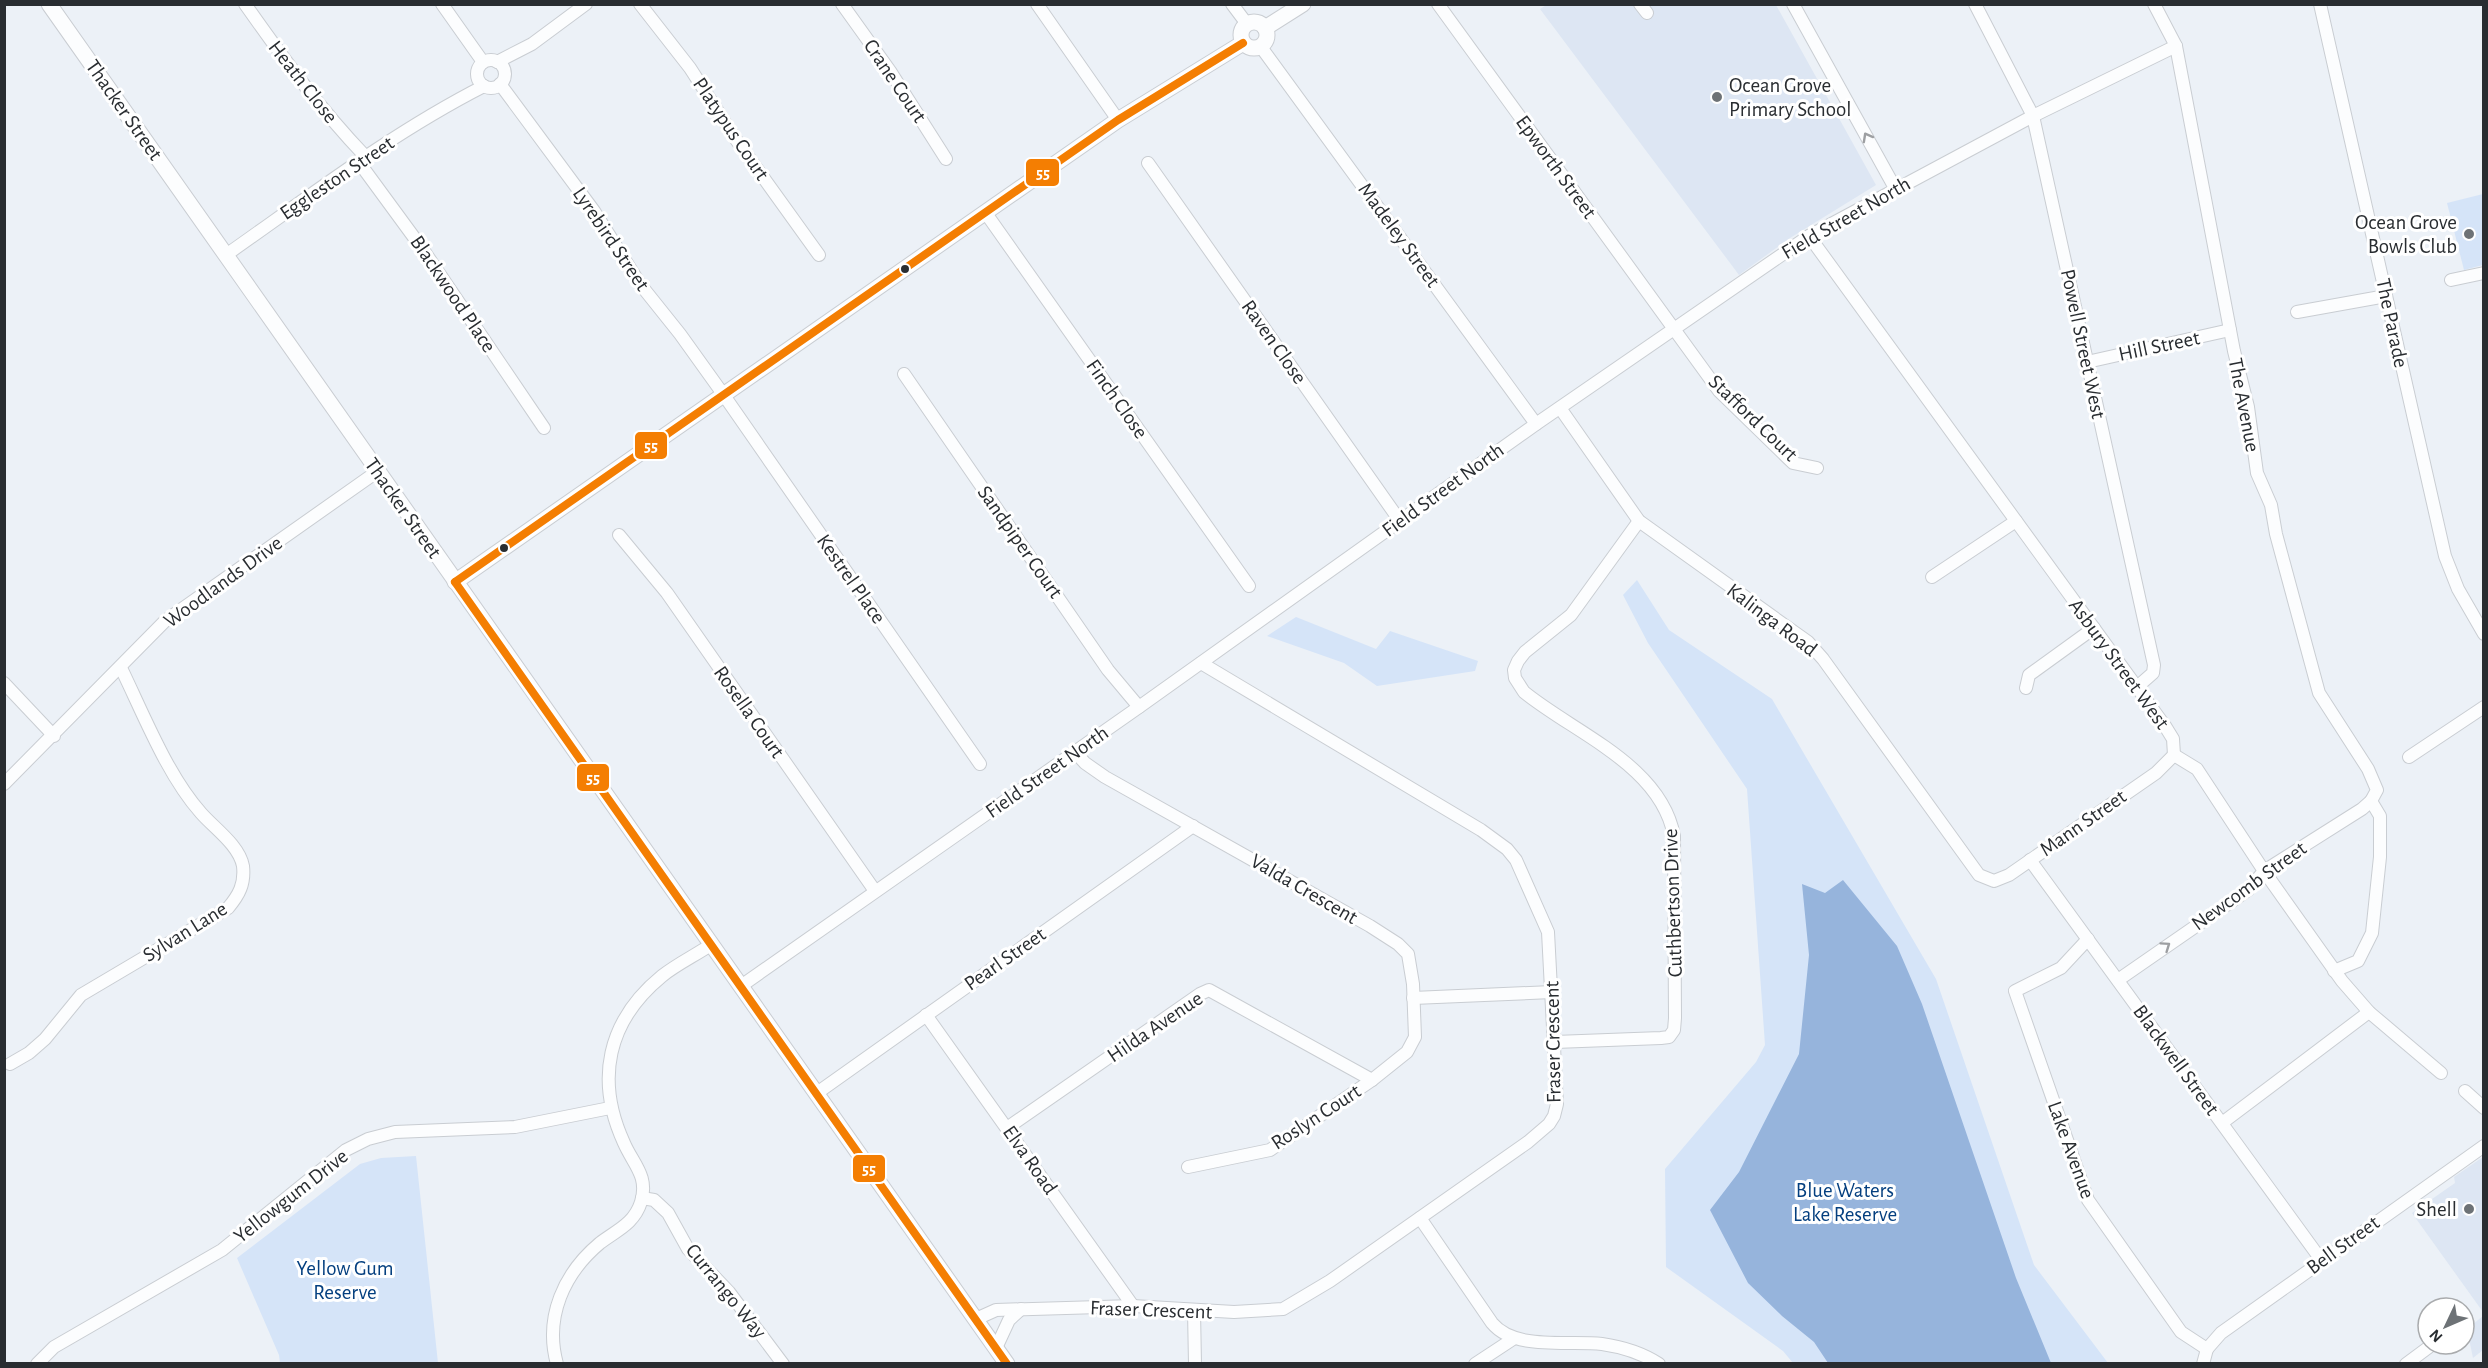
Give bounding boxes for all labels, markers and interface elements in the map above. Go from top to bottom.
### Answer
street label: Crane Court [860,36,931,127]
street label: Heath Close [264,37,342,127]
street label: Thacker Street [82,56,166,164]
street label: Platypus Court [689,74,773,184]
place label: Ocean Grove Primary School [1729,75,1852,120]
marker: Ocean Grove Primary School [1710,90,1724,104]
street label: Epworth Street [1512,112,1600,223]
street label: Eggleston Street [276,132,398,224]
one-way arrow [1863,133,1874,143]
line badge: 55 [1025,158,1060,187]
text: 55 [1036,165,1050,181]
street label: Field Street North [1778,173,1914,263]
street label: Madeley Street [1354,179,1444,291]
street label: Lyrebird Street [569,183,653,295]
place label: Ocean Grove Bowls Club [2355,212,2457,257]
marker: Ocean Grove Bowls Club [2462,227,2476,241]
street label: Blackwood Place [406,232,500,356]
unlabelled marker [899,263,911,275]
street label: Powell Street West [2057,267,2109,421]
street label: The Parade [2372,276,2412,370]
street label: Raven Close [1238,296,1310,388]
street label: Hill Street [2116,327,2202,365]
street label: Finch Close [1082,356,1152,442]
street label: The Avenue [2225,356,2263,454]
street label: Stafford Court [1705,371,1802,466]
line badge: 55 [634,431,668,460]
text: 55 [644,438,658,454]
street label: Field Street North [1378,439,1508,541]
street label: Thacker Street [361,454,445,562]
street label: Sandpiper Court [974,482,1067,602]
street label: Kestrel Place [813,530,889,628]
street label: Woodlands Drive [160,532,286,632]
unlabelled marker [498,542,510,554]
street label: Kalinga Road [1723,579,1821,661]
street label: Asbury Street West [2065,595,2173,733]
street label: Rosella Court [710,662,788,762]
street label: Field Street North [982,722,1112,822]
line badge: 55 [576,763,610,792]
text: 55 [586,770,600,786]
street label: Mann Street [2036,785,2130,860]
street label: Cuthbertson Drive [1660,828,1686,978]
street label: Newcomb Street [2188,837,2310,935]
street label: Valda Crescent [1247,850,1361,928]
street label: Sylvan Lane [139,898,231,966]
street label: Pearl Street [960,923,1050,995]
one-way arrow [2159,942,2170,953]
street label: Fraser Crescent [1541,980,1565,1103]
street label: Hilda Avenue [1104,988,1206,1066]
street label: Blackwell Street [2129,1001,2223,1119]
street label: Roslyn Court [1267,1080,1365,1154]
street label: Lake Avenue [2044,1098,2098,1202]
street label: Elva Road [999,1122,1061,1198]
street label: Yellowgum Drive [230,1145,352,1247]
line badge: 55 [852,1154,886,1183]
text: 55 [862,1161,876,1177]
park label: Blue Waters Lake Reserve [1793,1180,1897,1225]
place label: Shell [2416,1199,2457,1220]
marker: Shell [2462,1202,2476,1216]
street label: Bell Street [2303,1212,2383,1278]
street label: Currango Way [682,1240,770,1342]
park label: Yellow Gum Reserve [297,1258,393,1303]
north arrow [2416,1296,2476,1356]
street label: Fraser Crescent [1090,1297,1213,1323]
text: N [2426,1326,2446,1345]

